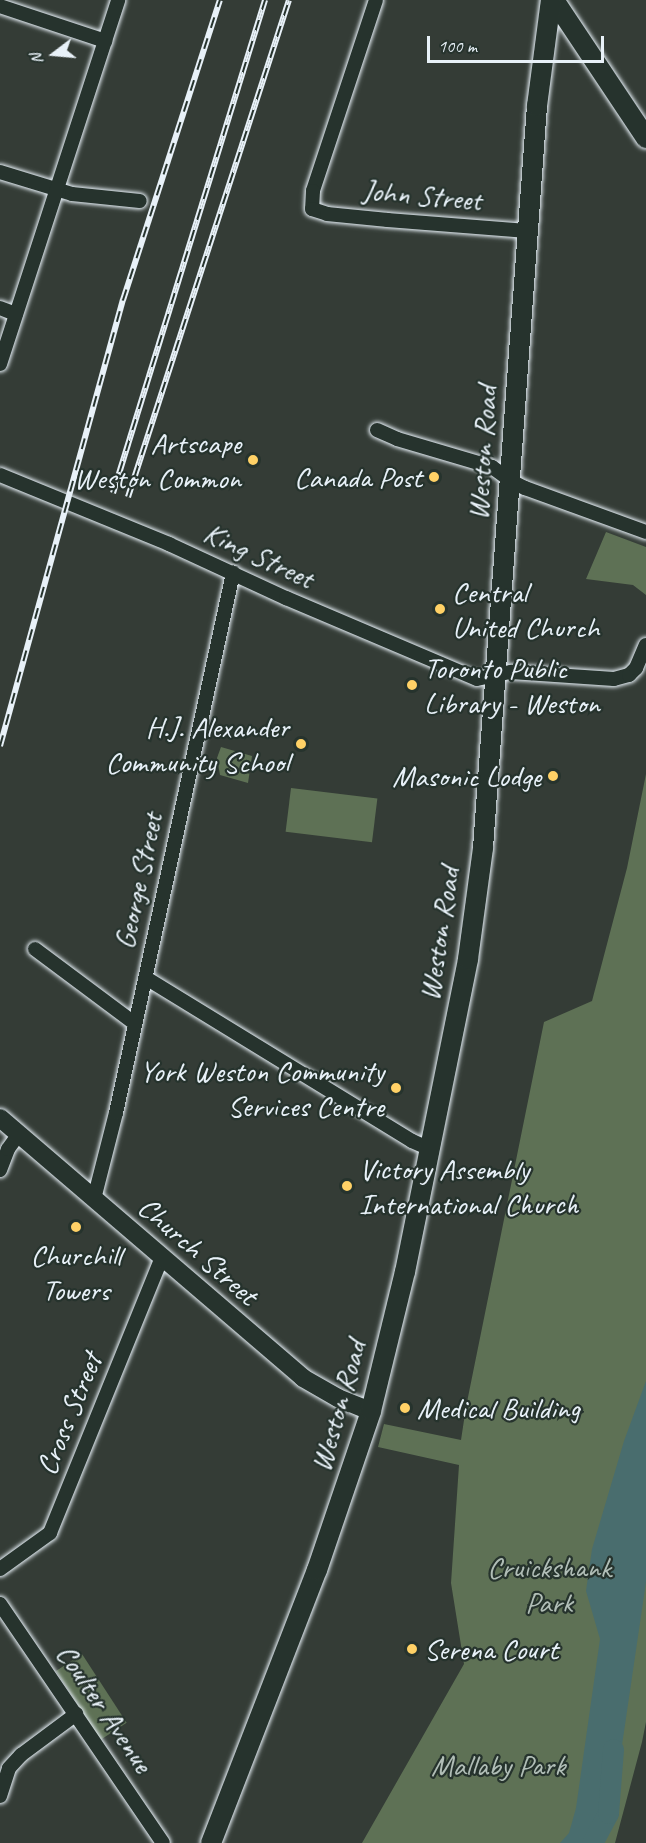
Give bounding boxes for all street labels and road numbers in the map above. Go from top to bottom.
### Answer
street label: John Street [361,172,483,218]
street label: Weston Road [459,385,505,521]
street label: King Street [198,514,320,596]
street label: George Street [106,809,170,953]
street label: Weston Road [411,865,467,1003]
street label: Church Street [130,1189,266,1313]
street label: Weston Road [302,1337,374,1475]
street label: Cross Street [28,1348,110,1480]
street label: Coulter Avenue [49,1637,161,1779]

